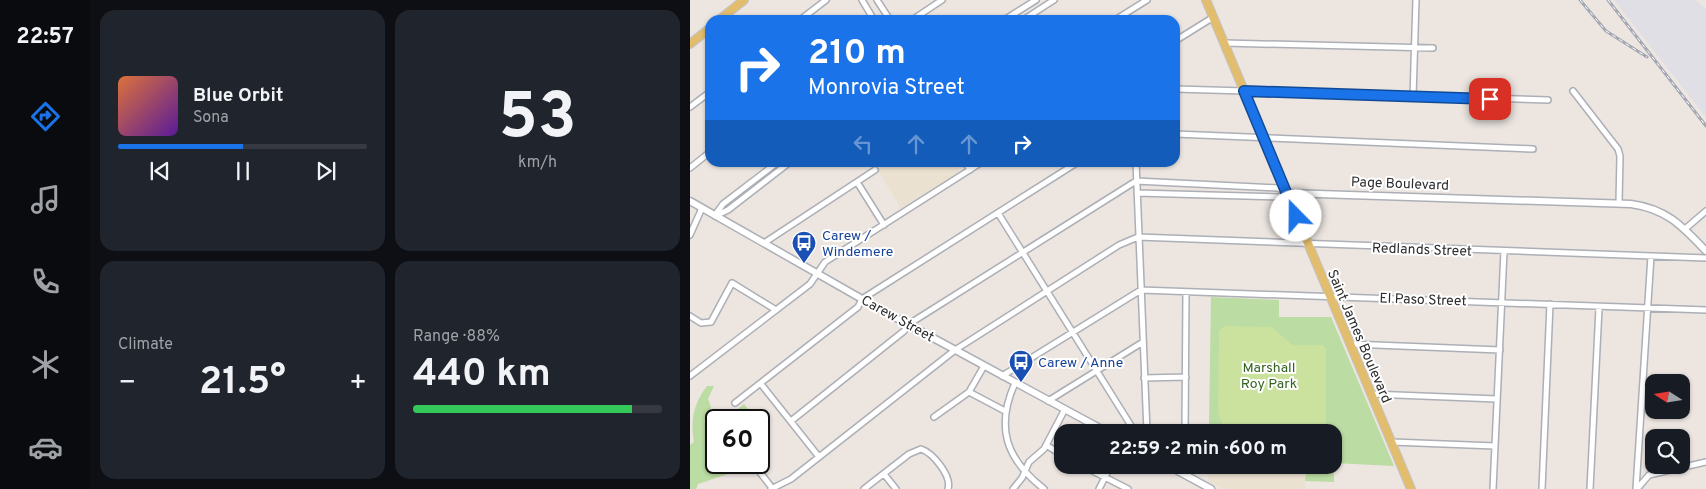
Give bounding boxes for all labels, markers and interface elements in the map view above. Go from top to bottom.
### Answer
text: 22:57 [16,24,74,51]
text: 210 m [808,32,906,76]
icon: right [725,35,790,100]
text: Monrovia Street [808,75,965,102]
pin [1469,78,1511,120]
text: 53 [498,79,577,161]
text: Blue Orbit [193,84,283,108]
icon: arrive [1476,85,1504,113]
icon: directions [28,99,63,134]
text: Sona [193,108,229,128]
icon: left [849,130,877,158]
icon: ahead [902,130,930,158]
icon: ahead [955,130,983,158]
icon: right [1008,130,1036,158]
text: km/h [518,153,557,173]
icon: previous [146,157,174,185]
icon: pause [229,157,257,185]
icon: next [312,157,340,185]
street label: Page Boulevard [1351,174,1449,195]
icon: music [28,182,63,217]
position arrow [1269,189,1321,241]
place label: Carew / Windemere [822,228,893,261]
bus stop icon: Carew / Windemere [791,230,817,264]
street label: Redlands Street [1372,240,1472,261]
icon: phone [28,264,63,299]
street label: Saint James Boulevard [1323,267,1394,406]
street label: El Paso Street [1379,290,1467,311]
street label: Carew Street [858,292,937,346]
text: Range · 88% [413,327,500,347]
text: Climate [118,335,173,355]
icon: climate [28,347,63,382]
bus stop icon: Carew / Anne [1008,349,1034,383]
text: 440 km [413,351,551,400]
place label: Carew / Anne [1038,355,1123,372]
text: 21.5° [199,359,286,408]
park label: Marshall Roy Park [1241,360,1297,393]
text: − [118,366,136,402]
text: + [349,366,367,402]
north arrow [1645,374,1690,419]
map controls [1645,374,1690,474]
speed limit sign: 60 [705,409,770,474]
button: search [1645,429,1690,474]
icon: car [28,430,63,465]
text: 22:59 · 2 min · 600 m [1109,437,1287,461]

